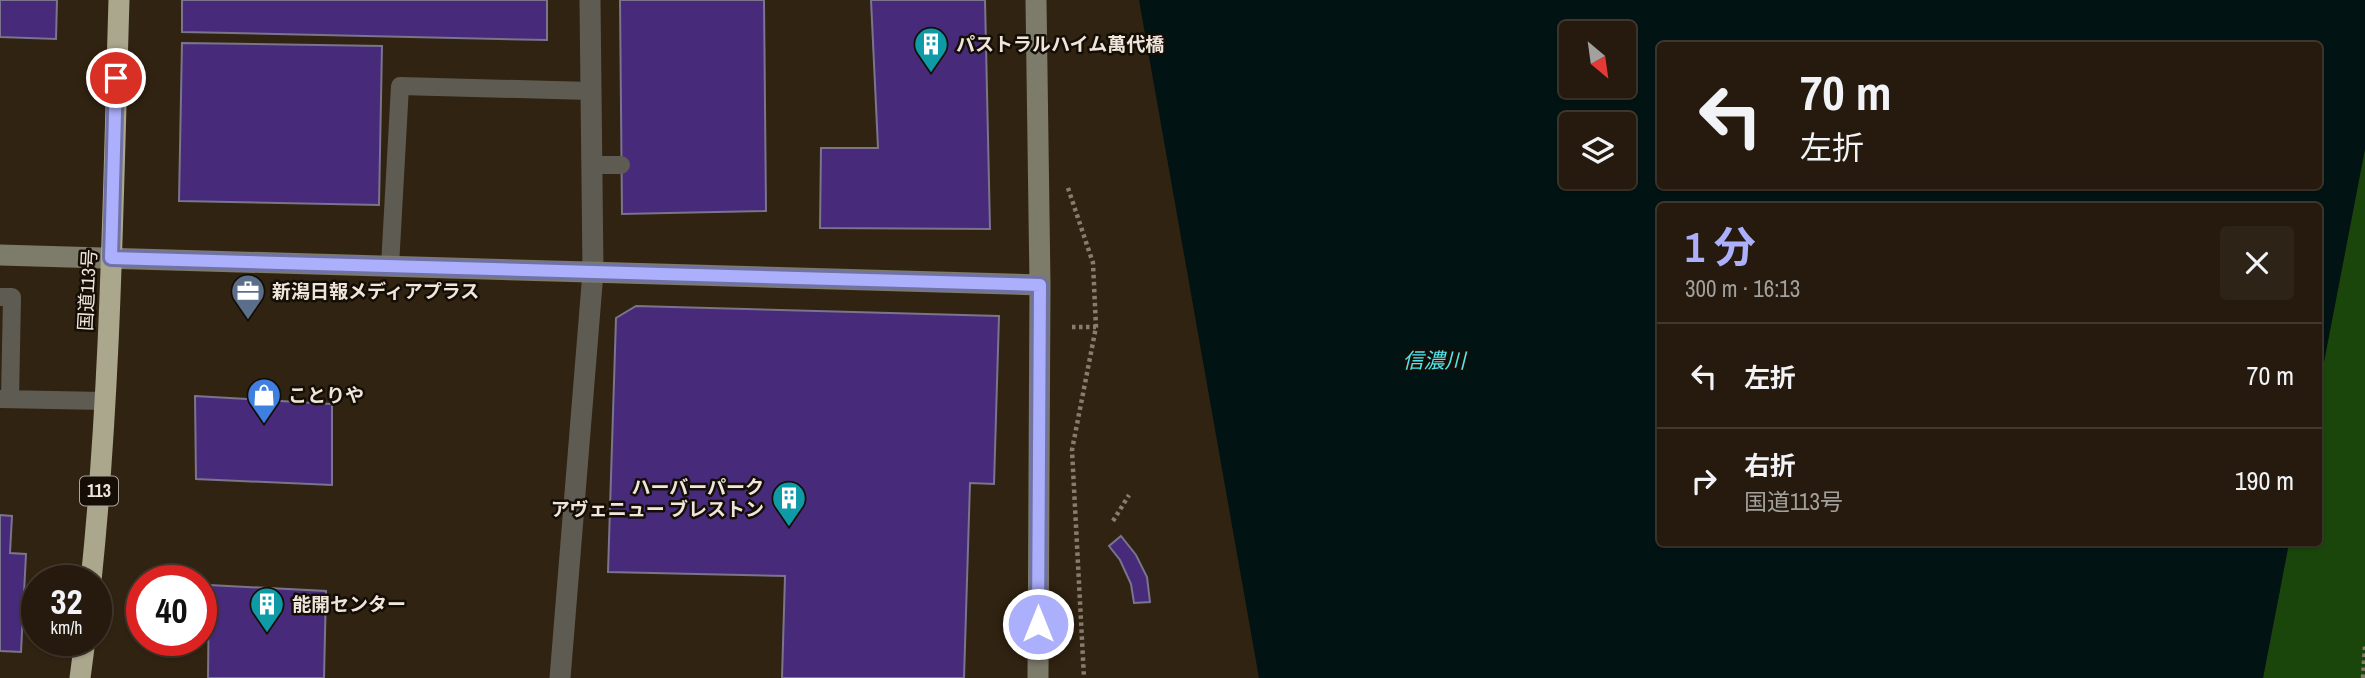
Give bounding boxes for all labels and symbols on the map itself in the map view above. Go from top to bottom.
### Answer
north arrow [1559,21,1636,98]
building icon: パストラルハイム萬代橋 [912,25,950,74]
place label: パストラルハイム萬代橋 [956,31,1164,57]
pin [86,48,146,108]
street label: 国道113号 [72,248,102,332]
office icon: 新潟日報メディアプラス [229,272,267,321]
place label: 新潟日報メディアプラス [272,278,479,304]
water label: 信濃川 [1403,346,1467,375]
shop icon: ことりや [245,376,283,425]
place label: ことりや [288,382,364,408]
place label: ハーバーパーク アヴェニュー ブレストン [551,474,764,522]
road number: 113 [80,476,118,505]
building icon: ハーバーパーク アヴェニュー ブレストン [770,479,808,528]
speed limit sign: 40 [126,565,217,656]
building icon: 能開センター [248,585,286,634]
position arrow [1001,587,1075,661]
place label: 能開センター [292,591,406,617]

